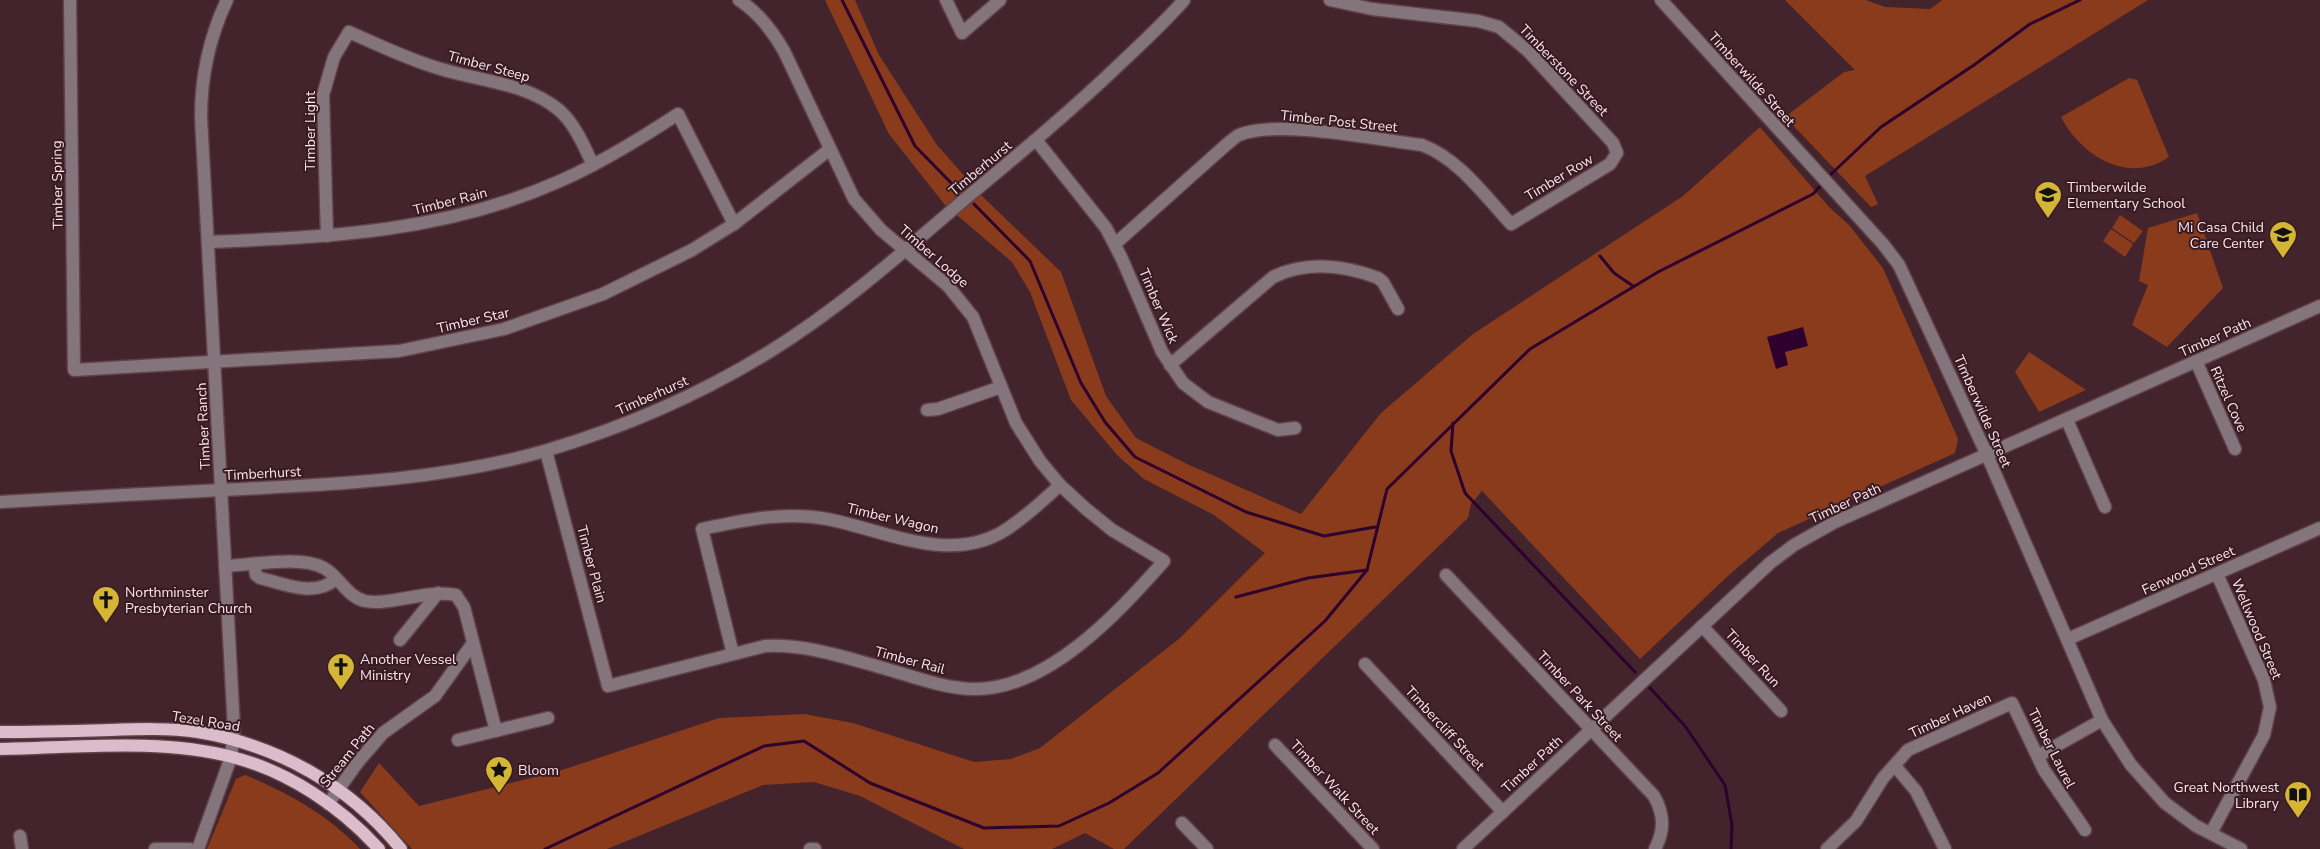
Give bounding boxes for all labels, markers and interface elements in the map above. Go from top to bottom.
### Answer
street label: Timberstone Street [1515,20,1612,120]
street label: Timberwilde Street [1704,28,1799,131]
street label: Timber Steep [446,46,532,87]
street label: Timber Light [301,91,320,171]
street label: Timber Post Street [1279,106,1399,137]
street label: Timberhurst [945,136,1016,200]
street label: Timber Spring [47,140,68,230]
street label: Timber Row [1522,149,1597,205]
place label: Timberwilde Elementary School [2067,178,2186,213]
school or university icon: Timberwilde Elementary School [2033,180,2063,219]
street label: Timber Rain [411,183,489,220]
place label: Mi Casa Child Care Center [2178,218,2264,253]
school or university icon: Mi Casa Child Care Center [2268,220,2298,259]
street label: Timber Lodge [895,221,973,292]
street label: Timber Wick [1134,266,1183,348]
street label: Timber Star [435,303,511,338]
street label: Timber Path [2176,313,2254,362]
street label: Timberwilde Street [1949,352,2016,471]
street label: Ritzel Cove [2206,363,2252,435]
street label: Timberhurst [613,371,691,420]
street label: Timber Ranch [192,382,215,470]
street label: Timberhurst [224,462,302,485]
street label: Timber Path [1806,479,1884,528]
street label: Timber Wagon [845,499,941,538]
street label: Timber Plain [572,523,611,605]
street label: Fenwood Street [2139,541,2238,599]
street label: Wellwood Street [2227,576,2286,682]
place label: Northminster Presbyterian Church [125,583,252,618]
church icon: Northminster Presbyterian Church [91,585,121,624]
street label: Timber Run [1721,625,1784,692]
street label: Timber Rail [873,642,948,679]
street label: Timber Park Street [1533,647,1627,746]
place label: Another Vessel Ministry [360,650,457,685]
church icon: Another Vessel Ministry [326,652,356,691]
street label: Timbercliff Street [1401,682,1489,775]
street label: Timber Haven [1906,688,1994,743]
street label: Timber Laurel [2023,705,2080,792]
street label: Tezel Road [170,707,241,736]
street label: Stream Path [316,719,379,791]
street label: Timber Path [1498,731,1567,797]
street label: Timber Walk Street [1286,736,1384,839]
place icon: Bloom [484,755,514,794]
place label: Bloom [518,761,559,780]
place label: Great Northwest Library [2174,778,2280,813]
library icon: Great Northwest Library [2283,780,2313,819]

